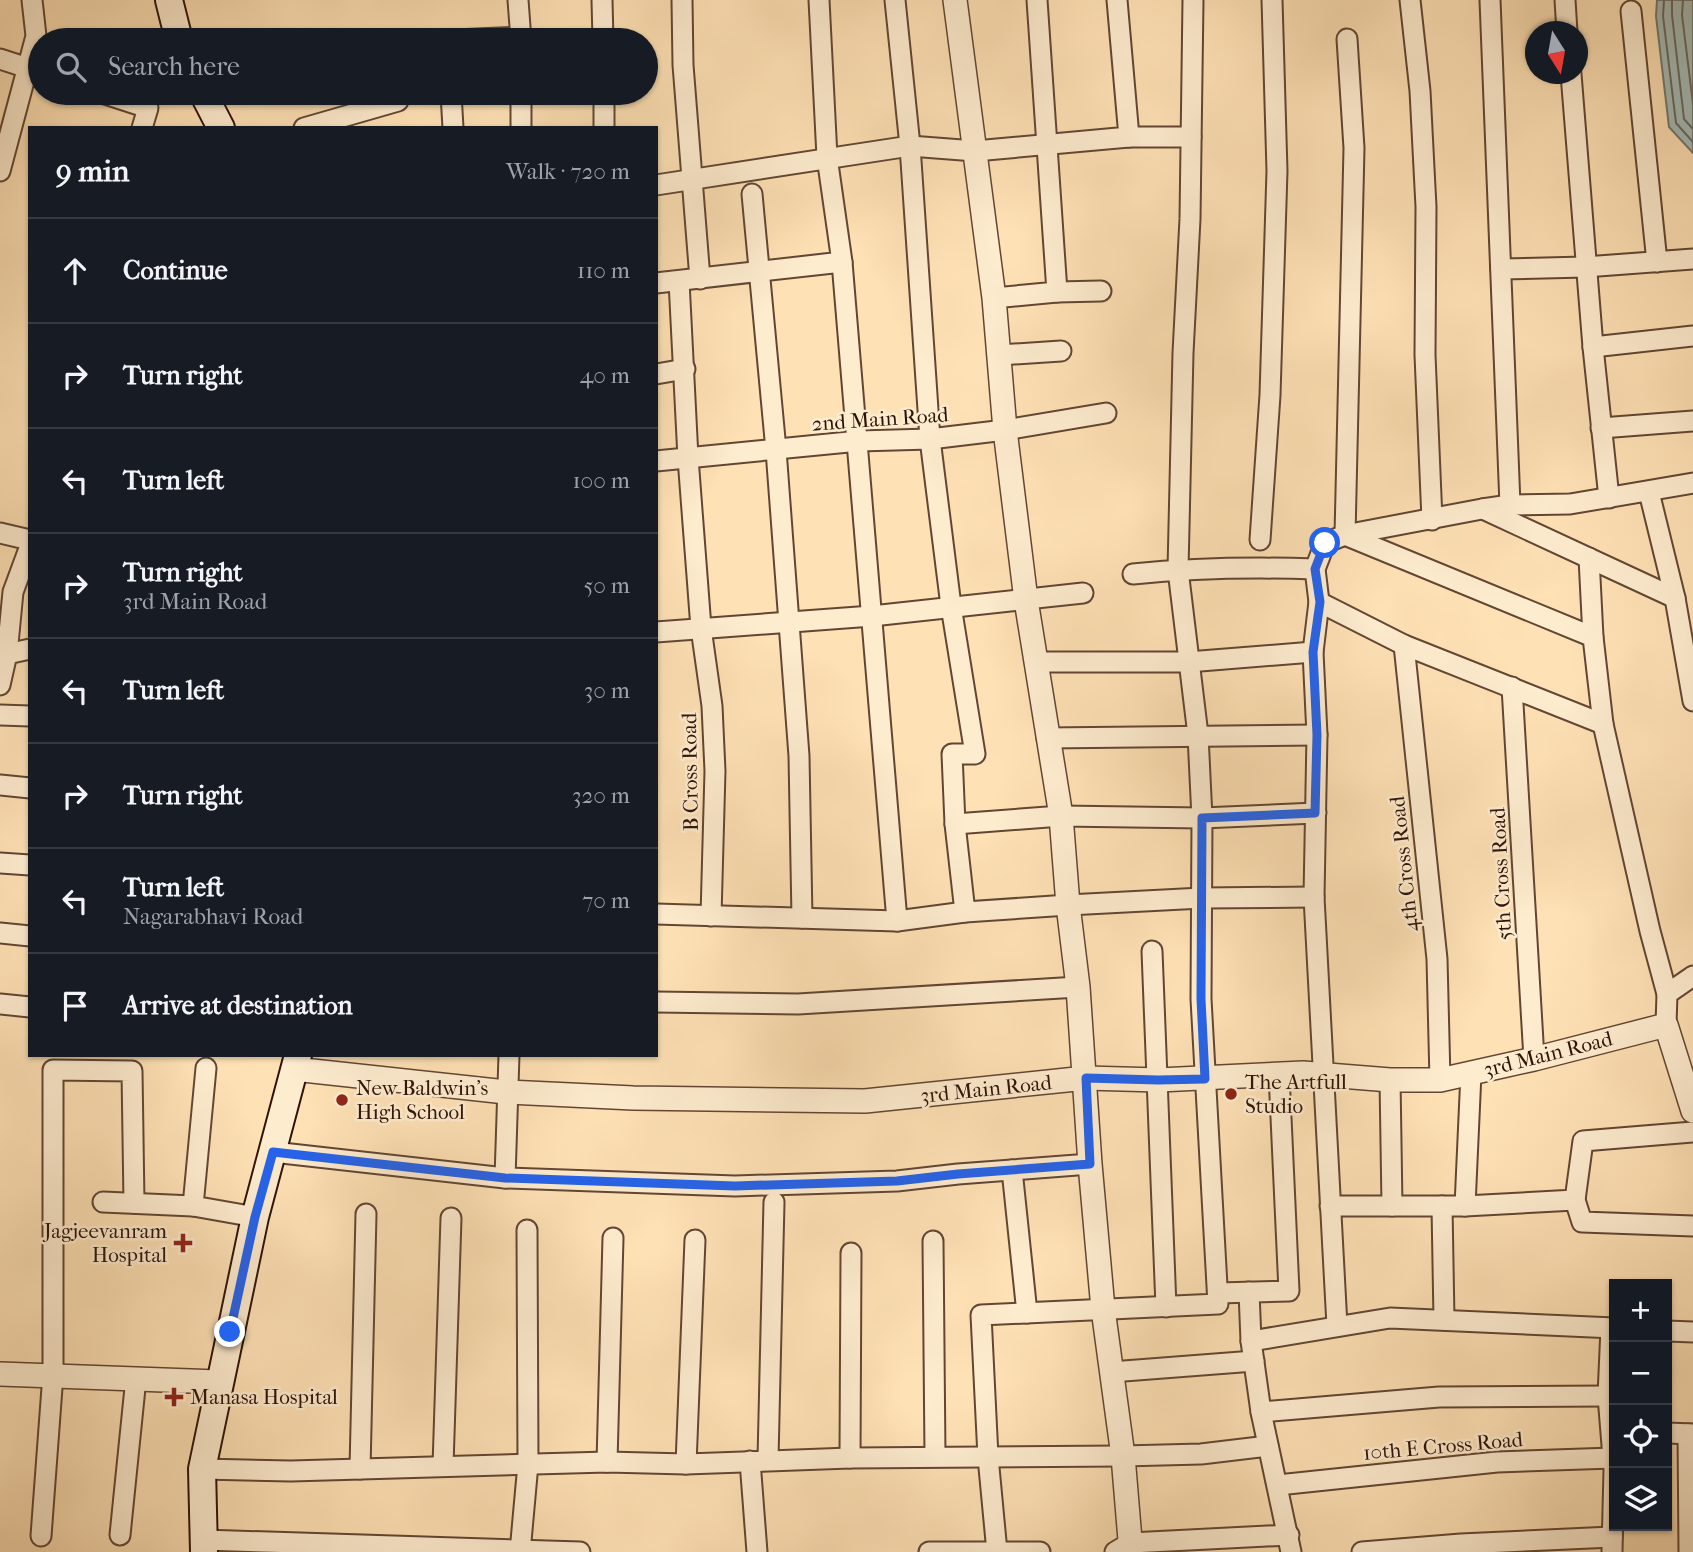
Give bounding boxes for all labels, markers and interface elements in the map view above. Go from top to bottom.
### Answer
north arrow [1525,21,1588,84]
search box [28,28,658,105]
icon: search [52,48,90,86]
text: Search here [108,51,240,82]
text: 9 min [56,154,129,189]
text: Walk · 720 m [506,158,630,185]
icon: ahead [56,252,94,290]
text: Continue [123,255,228,286]
text: 110 m [577,257,630,284]
icon: right [56,357,94,395]
text: Turn right [123,360,243,391]
text: 40 m [580,362,630,389]
street label: 2nd Main Road [811,402,950,436]
icon: left [56,462,94,500]
text: Turn left [123,465,224,496]
text: 100 m [572,467,630,494]
route start [1309,527,1340,558]
text: Turn right [123,557,243,588]
icon: right [56,567,94,605]
text: 50 m [583,572,630,599]
text: 3rd Main Road [123,588,267,615]
icon: left [56,672,94,710]
text: Turn left [123,675,224,706]
text: 30 m [584,677,630,704]
street label: B Cross Road [677,712,703,831]
icon: right [56,777,94,815]
text: Turn right [123,780,243,811]
text: 320 m [572,782,630,809]
street label: 4th Cross Road [1385,794,1423,933]
street label: 5th Cross Road [1486,806,1516,941]
text: Turn left [123,872,224,903]
icon: left [56,882,94,920]
text: 70 m [582,887,630,914]
text: Nagarabhavi Road [123,903,303,930]
icon: arrive [56,987,94,1025]
text: Arrive at destination [123,990,353,1021]
street label: 3rd Main Road [1481,1026,1615,1082]
street label: 3rd Main Road [919,1070,1053,1108]
place label: The Artfull Studio [1245,1070,1347,1118]
place label: New Baldwin's High School [356,1076,489,1124]
marker: The Artfull Studio [1223,1086,1239,1102]
marker: New Baldwin's High School [334,1092,350,1108]
place label: Jagjeevanram Hospital [42,1219,168,1267]
marker: Jagjeevanram Hospital [173,1233,193,1253]
map controls [1609,1279,1672,1531]
button: + [1609,1279,1672,1342]
route end [214,1316,245,1347]
button: − [1609,1342,1672,1405]
place label: Manasa Hospital [190,1385,338,1409]
marker: Manasa Hospital [164,1387,184,1407]
button: locate [1609,1405,1672,1468]
street label: 10th E Cross Road [1362,1427,1524,1465]
button: layers [1609,1468,1672,1531]

